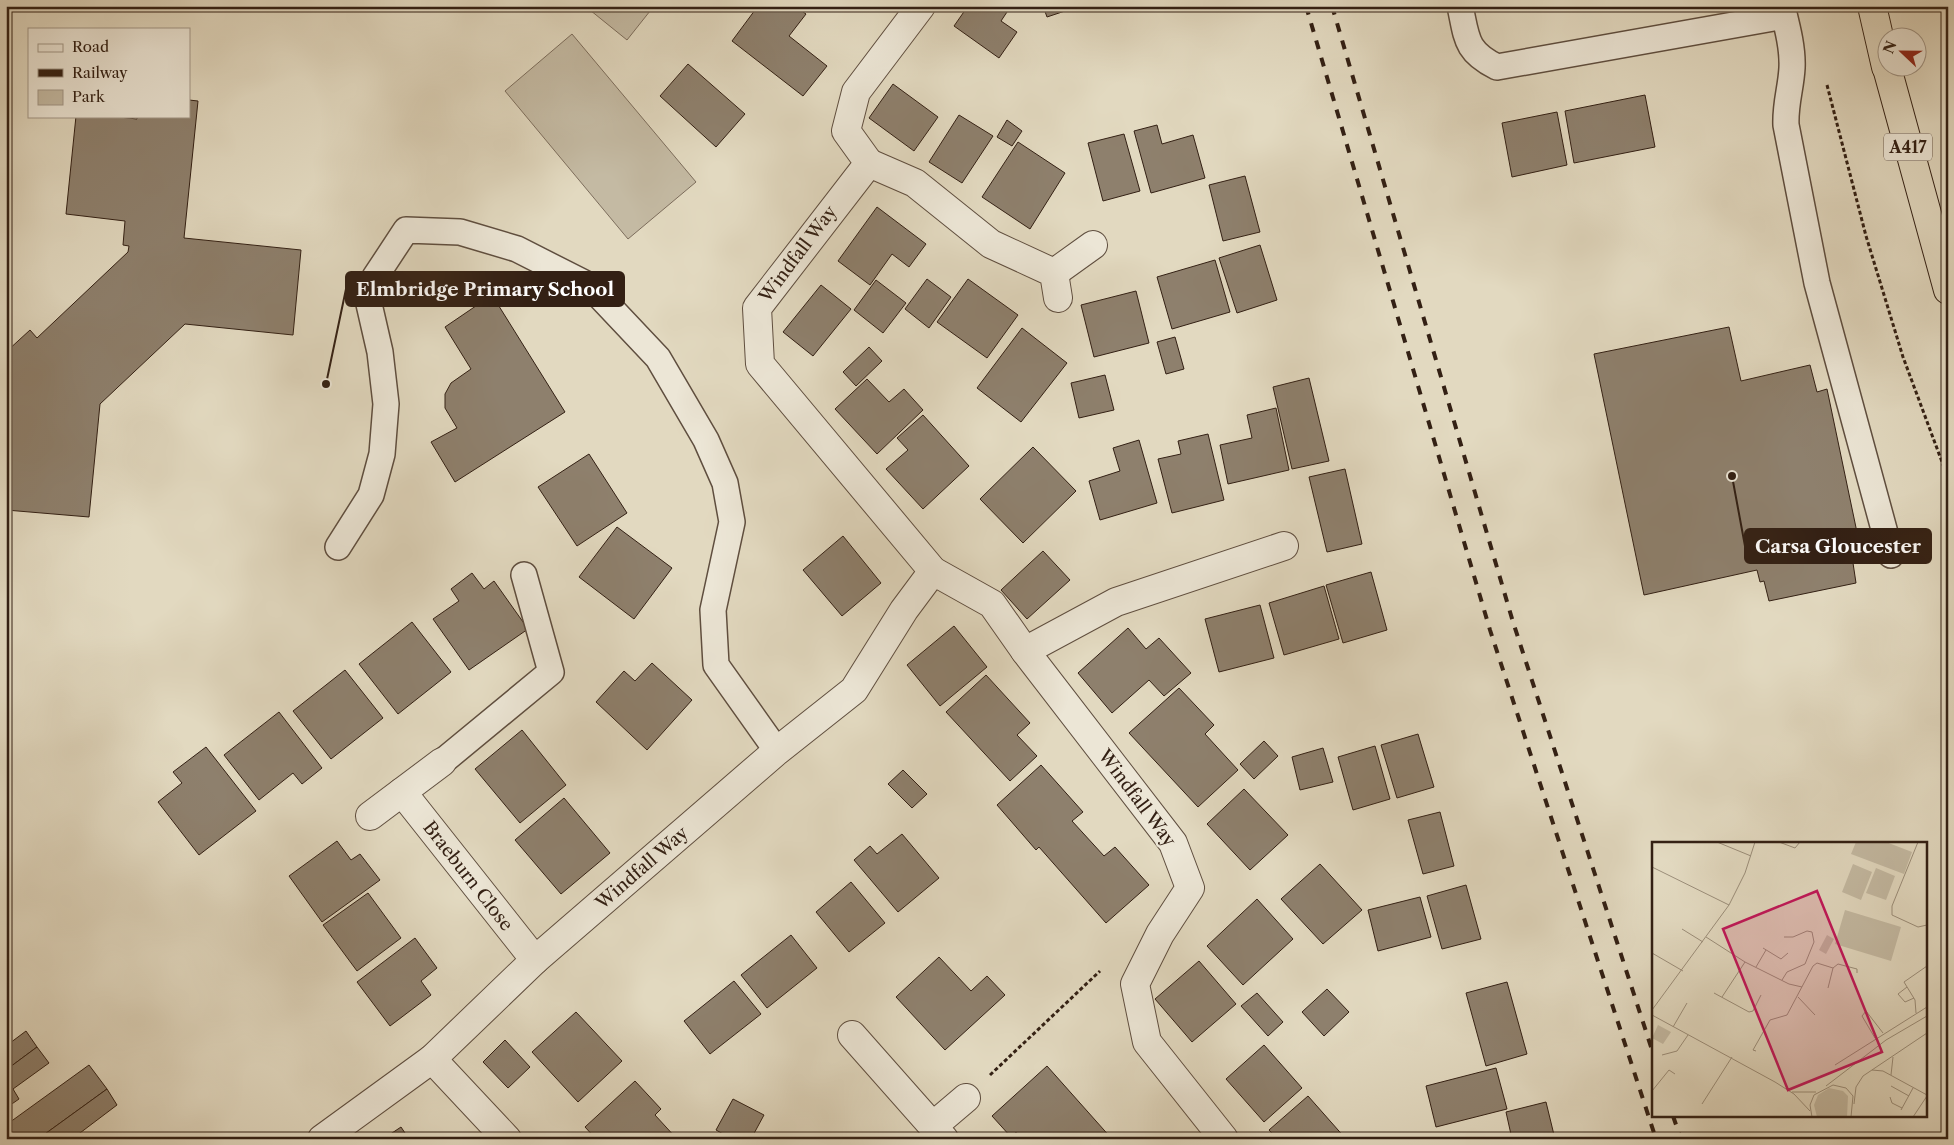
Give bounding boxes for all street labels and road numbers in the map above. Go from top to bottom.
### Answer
road number: A417 [1884,134,1932,160]
street label: Windfall Way [754,201,842,307]
street label: Windfall Way [1093,745,1181,851]
street label: Braeburn Close [418,817,518,935]
street label: Windfall Way [591,821,693,915]

